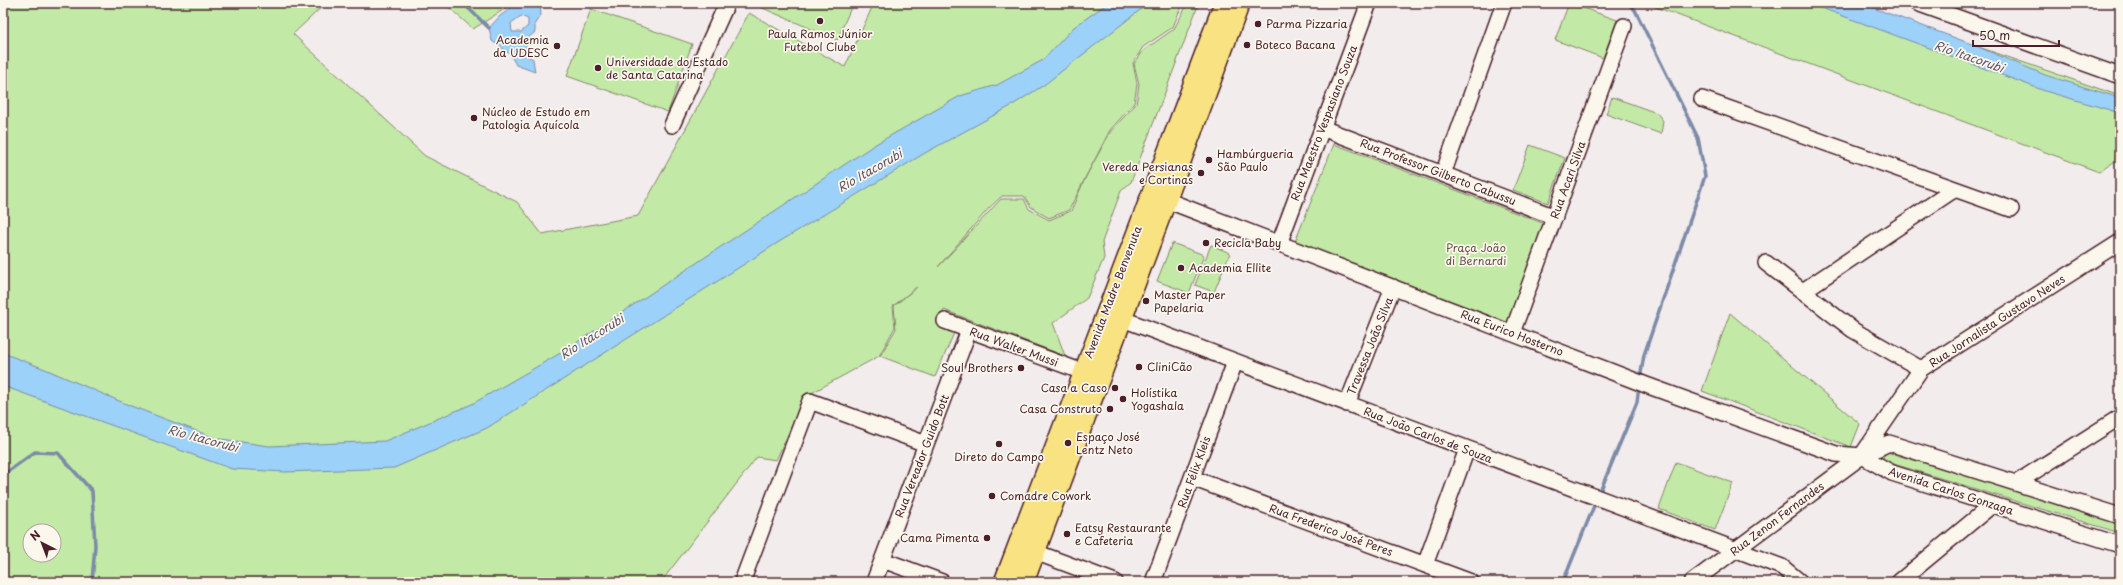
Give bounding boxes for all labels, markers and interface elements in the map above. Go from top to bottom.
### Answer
place label: Parma Pizzaria [1266,15,1348,32]
marker: Paula Ramos Júnior Futebol Clube [815,16,825,26]
marker: Parma Pizzaria [1253,19,1263,29]
scale bar [1973,22,2059,48]
place label: Paula Ramos Júnior Futebol Clube [768,25,872,55]
text: 50 m [1979,26,2010,44]
place label: Academia da UDESC [493,31,549,61]
place label: Boteco Bacana [1255,36,1335,53]
water label: Rio Itacorubi [1932,36,2008,77]
marker: Boteco Bacana [1242,40,1252,50]
marker: Academia da UDESC [552,41,562,51]
street label: Rua Maestro Vespasiano Souza [1286,42,1361,203]
place label: Universidade do Estado de Santa Catarina [606,53,728,83]
marker: Universidade do Estado de Santa Catarina [593,63,603,73]
place label: Núcleo de Estudo em Patologia Aquícola [482,103,590,133]
marker: Núcleo de Estudo em Patologia Aquícola [469,113,479,123]
street label: Rua Professor Gilberto Cabussu [1358,134,1519,209]
street label: Rua Acari Silva [1546,138,1590,221]
water label: Rio Itacorubi [834,143,907,196]
place label: Hambúrgueria São Paulo [1217,145,1294,175]
marker: Hambúrgueria São Paulo [1204,155,1214,165]
place label: Vereda Persianas e Cortinas [1102,158,1193,188]
marker: Vereda Persianas e Cortinas [1196,168,1206,178]
street label: Avenida Madre Benvenuta [1079,223,1146,360]
place label: Recicla Baby [1214,234,1281,251]
marker: Recicla Baby [1201,238,1211,248]
park label: Praça João di Bernardi [1446,239,1506,269]
place label: Academia Ellite [1189,259,1272,276]
marker: Academia Ellite [1176,263,1186,273]
street label: Rua Jornalista Gustavo Neves [1925,270,2068,371]
place label: Master Paper Papelaria [1154,286,1225,316]
street label: Travessa João Silva [1342,294,1397,397]
marker: Master Paper Papelaria [1141,296,1151,306]
street label: Rua Eurico Hosterno [1458,305,1566,360]
water label: Rio Itacorubi [556,309,628,363]
street label: Rua Walter Mussi [967,323,1061,370]
place label: CliniCão [1147,358,1192,375]
place label: Soul Brothers [941,359,1013,376]
marker: CliniCão [1134,362,1144,372]
marker: Soul Brothers [1016,363,1026,373]
place label: Casa a Caso [1041,379,1107,396]
marker: Casa a Caso [1110,383,1120,393]
place label: Holístika Yogashala [1131,384,1184,414]
street label: Rua Vereador Guido Bott [890,391,953,520]
marker: Holístika Yogashala [1118,394,1128,404]
place label: Casa Construto [1020,400,1102,417]
street label: Rua João Carlos de Souza [1361,402,1495,467]
marker: Casa Construto [1105,404,1115,414]
water label: Rio Itacorubi [166,420,242,456]
place label: Espaço José Lentz Neto [1076,428,1140,458]
street label: Rua Félix Kleis [1173,434,1214,510]
marker: Espaço José Lentz Neto [1063,438,1073,448]
marker: Direto do Campo [994,439,1004,449]
place label: Direto do Campo [954,448,1044,465]
street label: Avenida Carlos Gonzaga [1887,462,2016,519]
street label: Rua Zenon Fernandes [1726,478,1827,560]
place label: Comadre Cowork [1000,487,1092,504]
marker: Comadre Cowork [987,491,997,501]
street label: Rua Frederico José Peres [1267,499,1395,560]
place label: Eatsy Restaurante e Cafeteria [1075,519,1171,549]
north arrow [22,523,62,563]
text: N [26,526,44,544]
place label: Cama Pimenta [900,529,979,546]
marker: Eatsy Restaurante e Cafeteria [1062,529,1072,539]
marker: Cama Pimenta [982,533,992,543]

